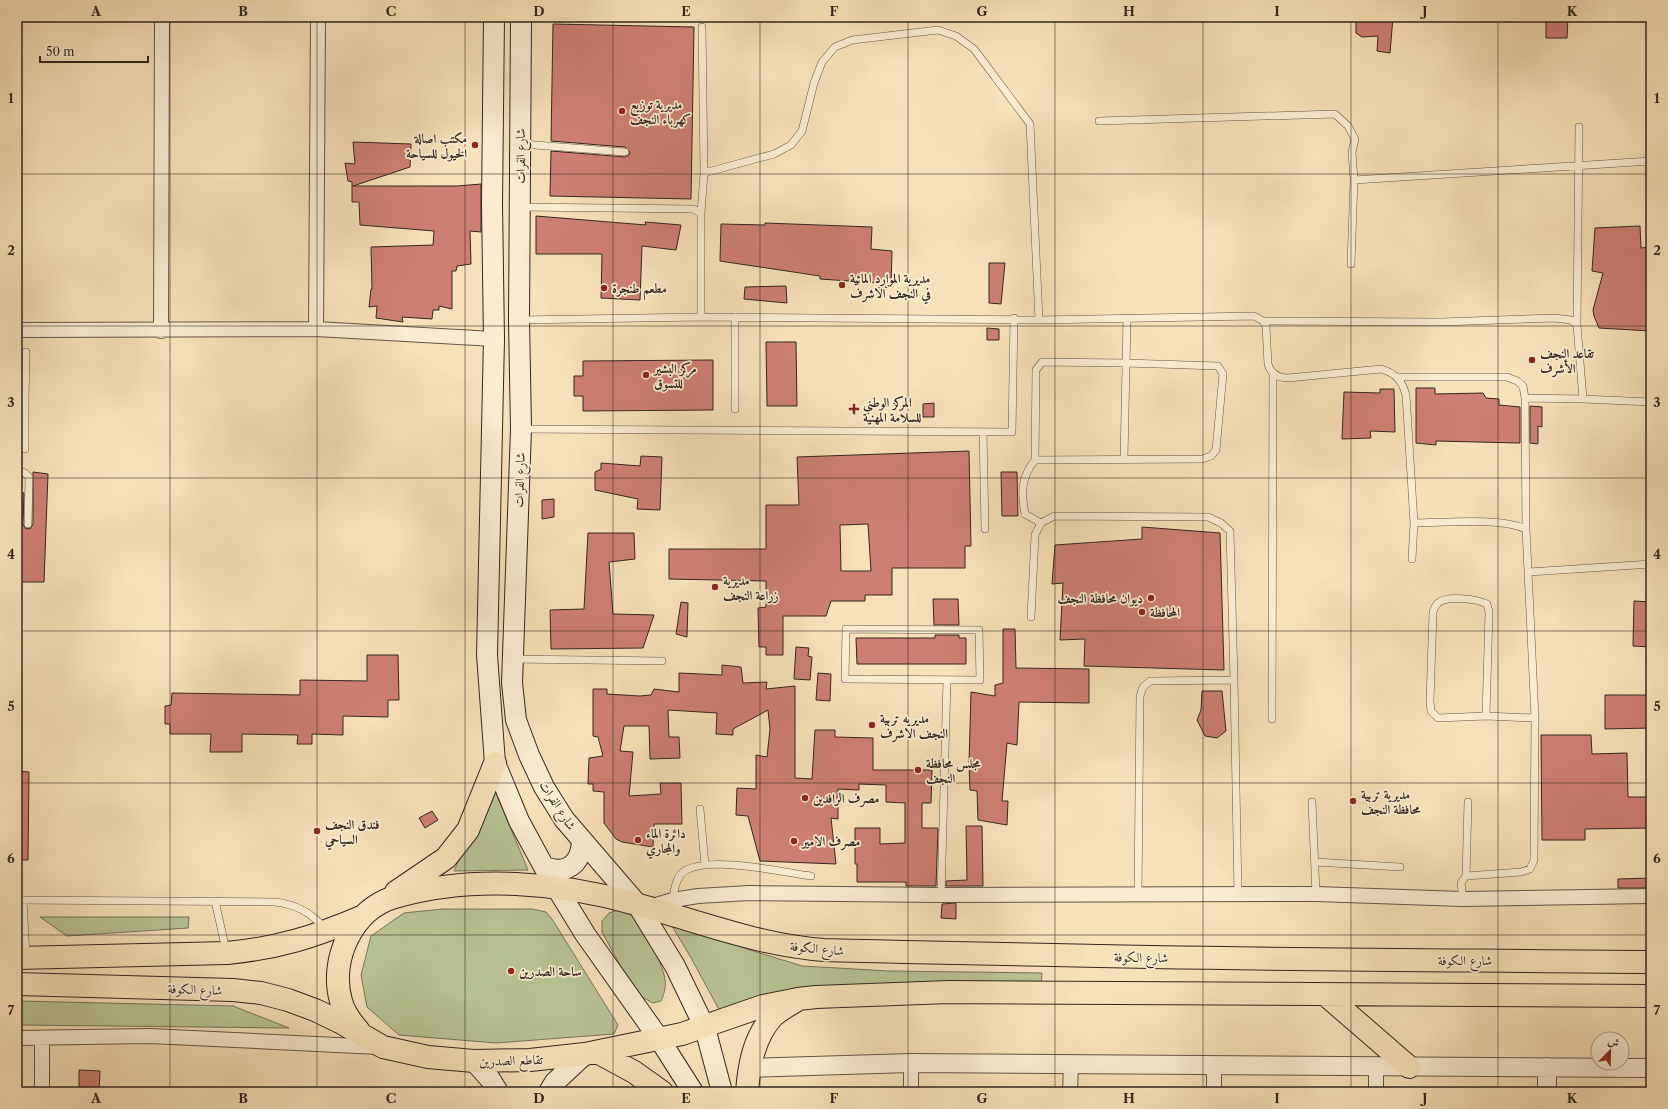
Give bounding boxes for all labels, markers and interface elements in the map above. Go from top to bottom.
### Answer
text: A [90,3,102,19]
text: B [238,3,248,19]
text: C [386,3,396,19]
text: D [533,3,545,19]
text: E [681,3,691,19]
text: F [830,3,839,19]
text: G [976,3,988,19]
text: H [1123,3,1135,19]
text: I [1274,3,1280,19]
text: J [1420,3,1428,19]
text: K [1567,3,1578,19]
scale bar [40,38,148,64]
text: 50 m [46,44,75,59]
text: 1 [8,90,14,106]
text: 1 [1654,90,1660,106]
place label: مديرية توزيع كهرباء النجف [630,96,692,128]
marker: مديرية توزيع كهرباء النجف [617,106,627,116]
street label: شارع الفرات [512,128,532,184]
place label: مكتب اصالة الخيول للسياحة [406,130,467,162]
marker: مكتب اصالة الخيول للسياحة [470,140,480,150]
text: 2 [7,242,15,258]
text: 2 [1653,242,1661,258]
place label: مديرية الموارد المائية في النجف الاشرف [850,270,931,305]
place label: مطعم طنجرة [612,280,667,301]
marker: مديرية الموارد المائية في النجف الاشرف [837,280,847,290]
marker: مطعم طنجرة [599,283,609,293]
place label: تقاعد النجف الأشرف [1540,345,1595,378]
marker: تقاعد النجف الأشرف [1527,355,1537,365]
place label: مركز البشير للتسوق [652,360,697,392]
marker: مركز البشير للتسوق [641,370,651,380]
text: 3 [7,394,15,410]
place label: المركز الوطني للسلامة المهنية [863,394,921,425]
text: 3 [1653,394,1661,410]
marker: المركز الوطني للسلامة المهنية [848,403,860,415]
street label: شارع الفرات [510,452,532,508]
text: 4 [7,546,15,562]
text: 4 [1653,546,1661,562]
place label: مديرية زراعة النجف [723,572,779,604]
marker: مديرية زراعة النجف [710,582,720,592]
place label: ديوان محافظة النجف [1057,590,1143,607]
marker: ديوان محافظة النجف [1146,593,1156,603]
place label: المحافظة [1150,604,1180,620]
marker: المحافظة [1137,607,1147,617]
text: 5 [7,698,15,714]
text: 5 [1653,698,1661,714]
place label: مديريه تربية النجف الاشرف [880,710,948,743]
marker: مديريه تربية النجف الاشرف [867,720,877,730]
place label: مجلس محافظة النجف [926,755,982,786]
marker: مجلس محافظة النجف [913,765,923,775]
street label: شارع الفرات [533,777,580,835]
place label: مديرية تربية محافظة النجف [1361,786,1421,817]
place label: مصرف الرافدين [813,790,879,808]
marker: مصرف الرافدين [800,793,810,803]
marker: مديرية تربية محافظة النجف [1348,796,1358,806]
place label: فندق النجف السياحي [324,816,380,851]
place label: دائرة الماء والمجاري [646,825,686,860]
marker: فندق النجف السياحي [312,826,322,836]
place label: مصرف الامير [800,833,860,851]
marker: دائرة الماء والمجاري [633,835,643,845]
marker: مصرف الامير [789,836,799,846]
text: 6 [7,850,15,866]
text: 6 [1653,850,1661,866]
street label: شارع الكوفة [789,938,845,962]
street label: شارع الكوفة [1114,949,1168,969]
street label: شارع الكوفة [1438,952,1492,972]
place label: ساحة الصدرين [519,963,582,980]
marker: ساحة الصدرين [506,966,516,976]
street label: شارع الكوفة [167,980,222,1002]
text: 7 [8,1002,15,1018]
text: 7 [1654,1002,1661,1018]
north arrow [1590,1031,1630,1071]
text: ش [1606,1033,1622,1050]
street label: تقاطع الصدرين [479,1051,544,1074]
text: A [90,1090,102,1106]
text: B [238,1090,248,1106]
text: C [386,1090,396,1106]
text: D [533,1090,545,1106]
text: E [681,1090,691,1106]
text: F [830,1090,839,1106]
text: G [976,1090,988,1106]
text: H [1123,1090,1135,1106]
text: I [1274,1090,1280,1106]
text: J [1420,1090,1428,1106]
text: K [1567,1090,1578,1106]

